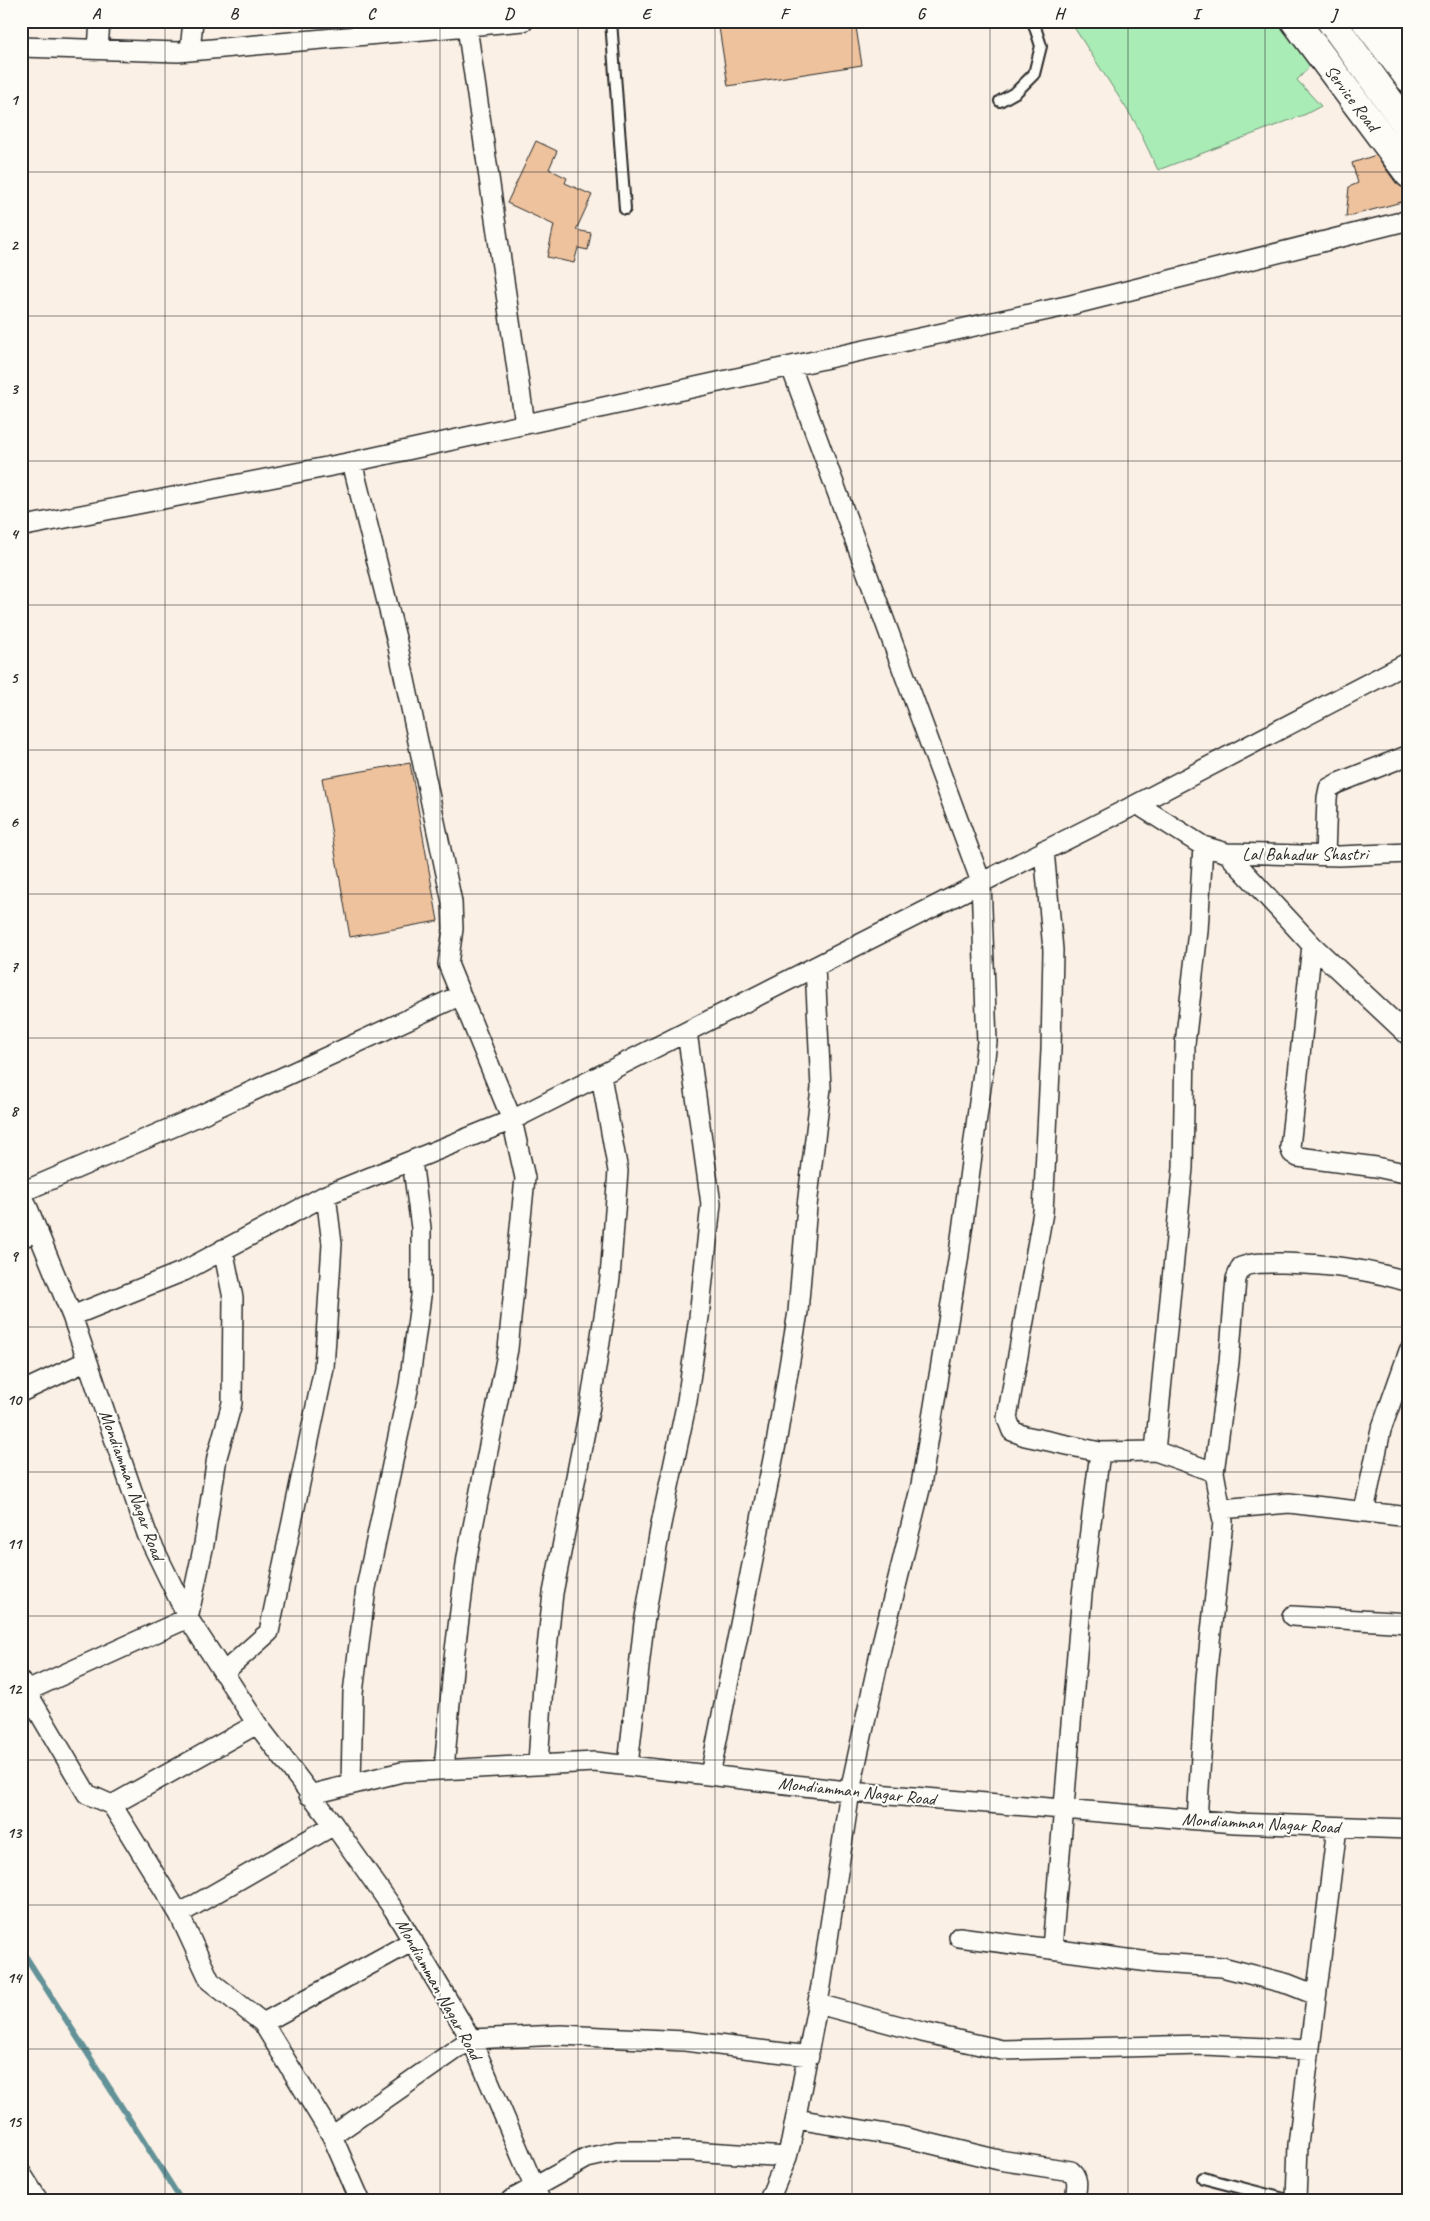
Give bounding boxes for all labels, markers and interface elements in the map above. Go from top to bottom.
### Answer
text: A [92,4,102,24]
text: B [230,4,240,24]
text: C [367,4,377,24]
text: D [504,4,515,24]
text: E [642,4,653,24]
text: F [780,4,791,24]
text: G [917,4,927,24]
text: H [1054,4,1066,24]
text: I [1193,4,1203,24]
text: J [1330,4,1339,24]
street label: Service Road [1320,61,1386,138]
text: 1 [10,90,19,110]
text: 2 [10,235,19,255]
text: 3 [10,379,19,399]
text: 4 [10,524,19,544]
text: 5 [11,668,20,688]
text: 6 [10,812,19,832]
street label: Lal Bahadur Shastri [1242,843,1370,865]
text: 7 [10,957,19,977]
text: 8 [10,1101,19,1121]
text: 9 [10,1246,19,1266]
text: 10 [7,1390,23,1410]
street label: Mondiamman Nagar Road [95,1407,170,1566]
text: 11 [7,1534,23,1554]
text: 12 [7,1679,23,1699]
street label: Mondiamman Nagar Road [777,1772,940,1810]
street label: Mondiamman Nagar Road [1182,1808,1343,1838]
text: 13 [7,1823,23,1843]
street label: Mondiamman Nagar Road [391,1915,488,2066]
text: 14 [7,1968,23,1988]
text: 15 [7,2112,23,2132]

